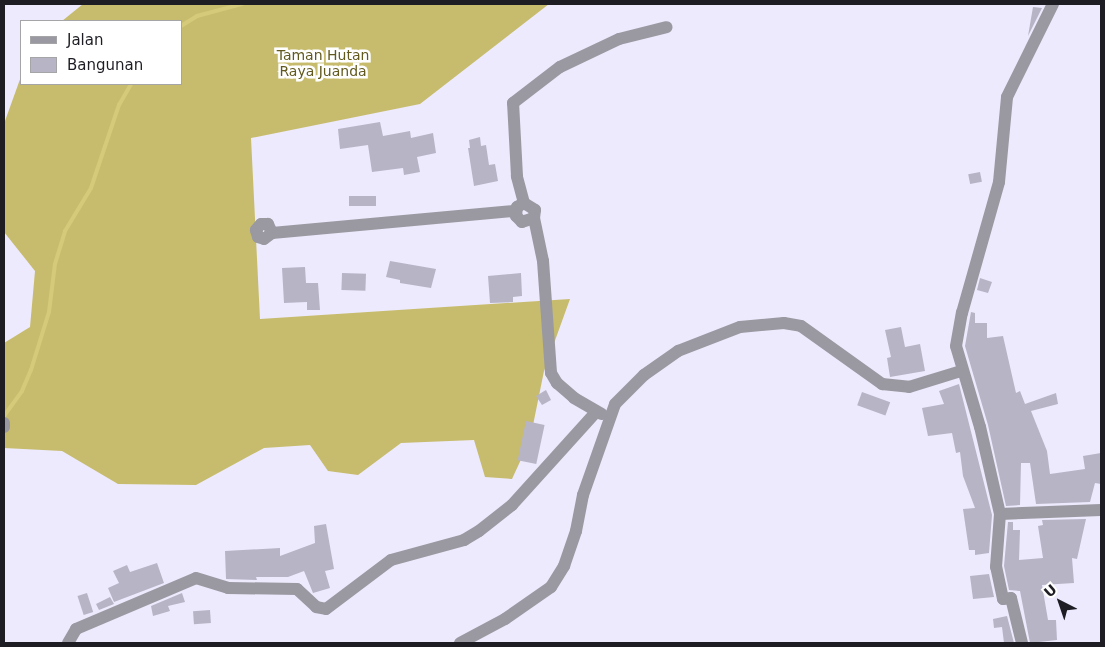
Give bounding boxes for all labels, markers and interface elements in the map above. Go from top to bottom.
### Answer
legend [20,20,182,85]
text: Jalan [67,31,103,49]
park label: Taman Hutan Raya Juanda [277,47,369,80]
text: Bangunan [67,56,143,74]
north arrow [1035,577,1085,627]
text: U [1041,581,1060,600]

